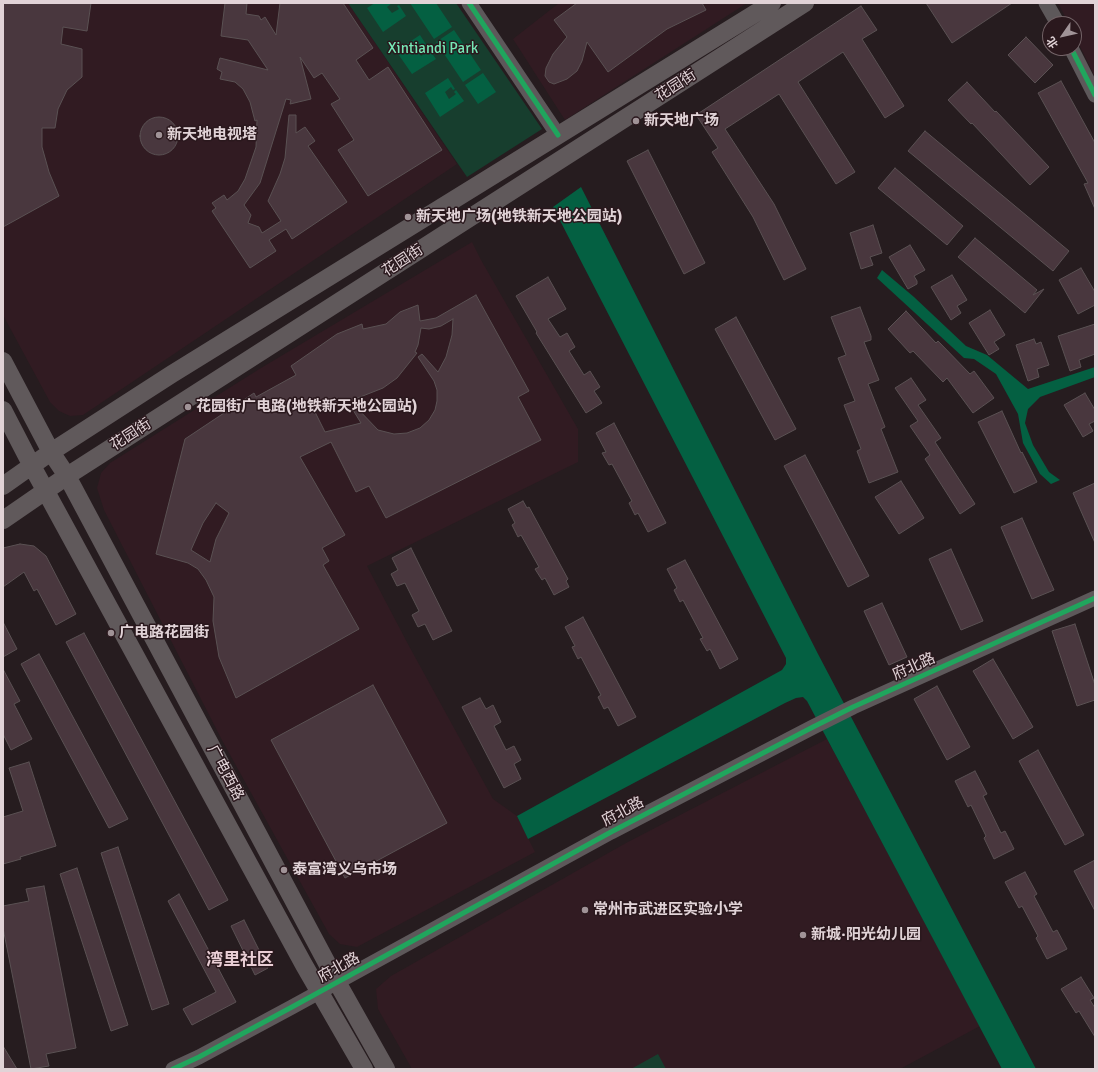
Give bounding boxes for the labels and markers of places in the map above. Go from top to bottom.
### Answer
place label: 新天地广场 [644,112,719,130]
marker: 新天地广场 [631,116,641,126]
place label: 新天地电视塔 [167,126,257,144]
marker: 新天地电视塔 [154,130,164,140]
place label: 新天地广场(地铁新天地公园站) [416,208,622,226]
marker: 新天地广场(地铁新天地公园站) [403,212,413,222]
place label: 花园街广电路(地铁新天地公园站) [196,398,417,416]
marker: 花园街广电路(地铁新天地公园站) [183,402,193,412]
place label: 广电路花园街 [119,624,209,642]
marker: 广电路花园街 [106,628,116,638]
place label: 泰富湾义乌市场 [292,861,397,879]
marker: 泰富湾义乌市场 [279,865,289,875]
place label: 常州市武进区实验小学 [593,901,743,919]
marker: 常州市武进区实验小学 [580,905,590,915]
place label: 新城·阳光幼儿园 [811,926,921,944]
marker: 新城·阳光幼儿园 [798,930,808,940]

